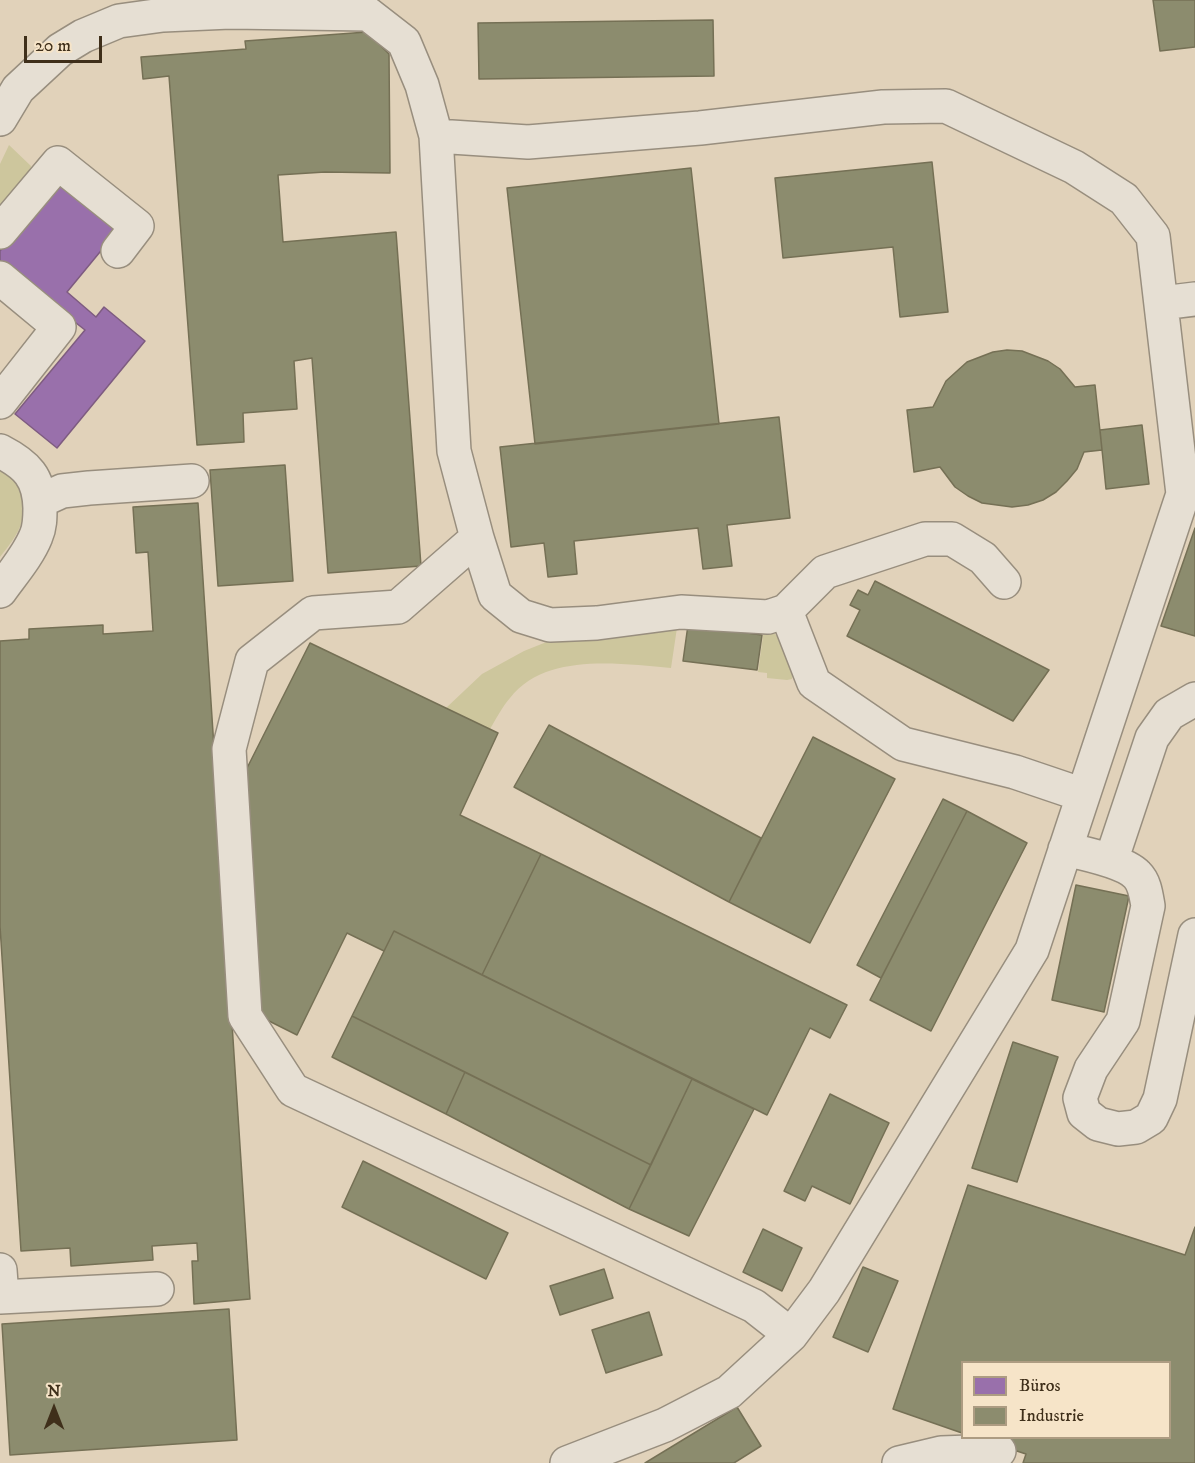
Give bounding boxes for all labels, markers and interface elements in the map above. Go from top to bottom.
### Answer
scale bar [27,24,105,62]
text: 20 m [35,35,71,57]
legend [961,1361,1171,1439]
text: Büros [1019,1375,1061,1397]
north arrow [24,1379,84,1439]
text: N [47,1381,61,1401]
text: Industrie [1019,1405,1084,1427]

